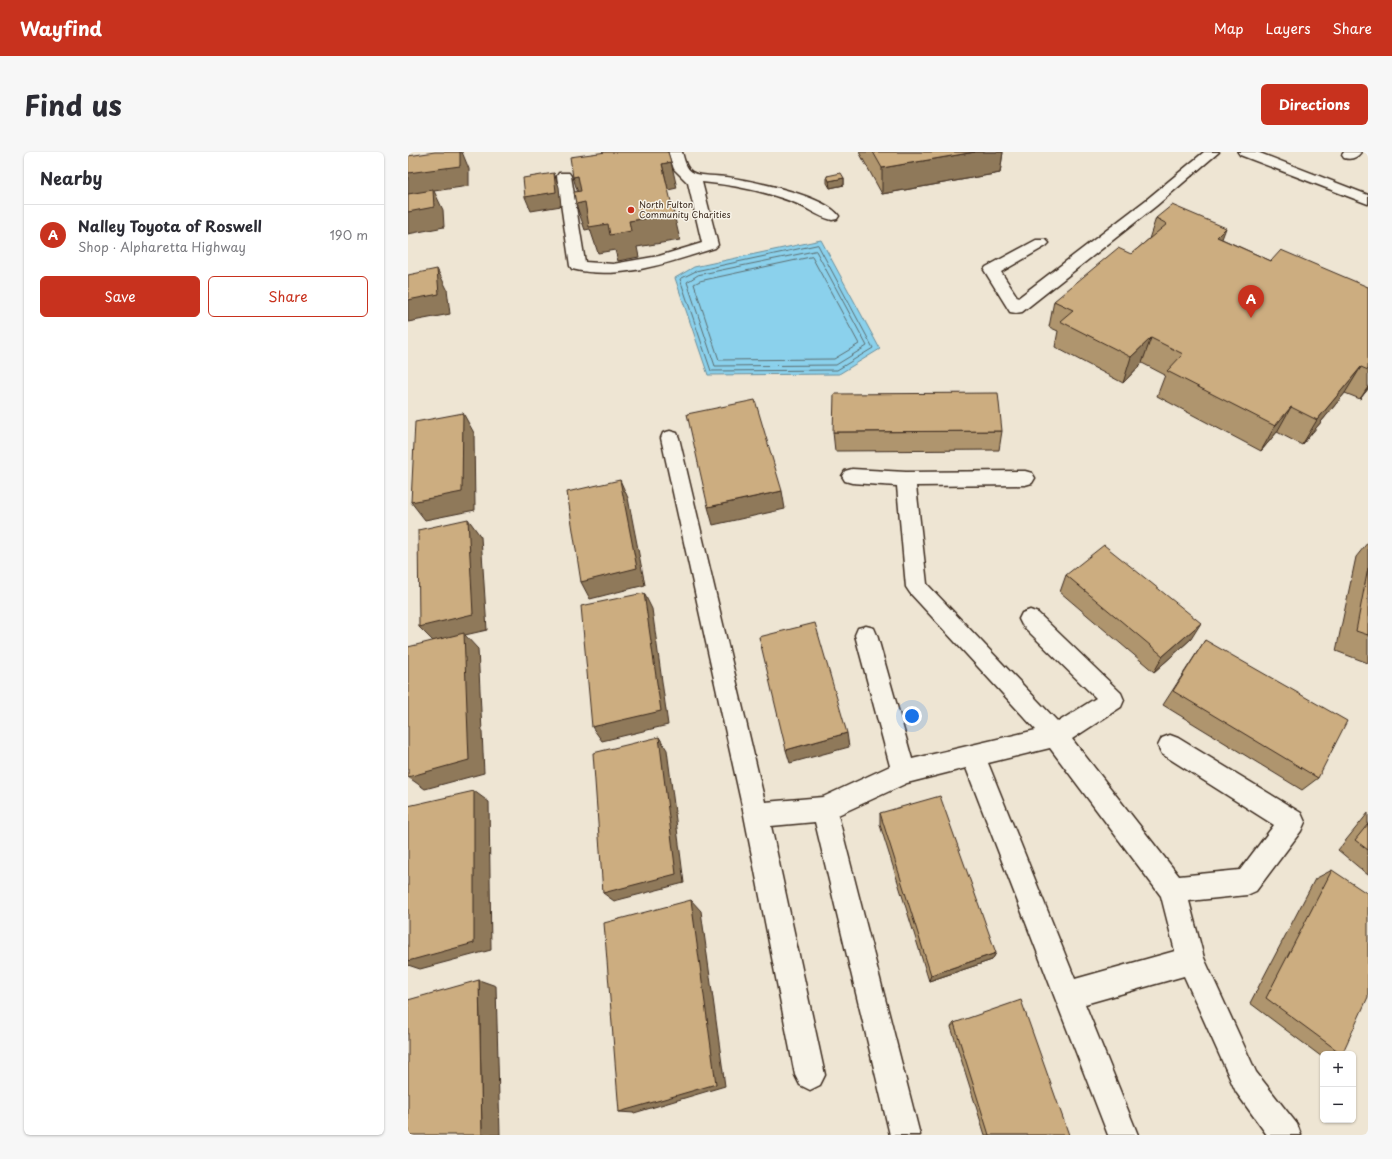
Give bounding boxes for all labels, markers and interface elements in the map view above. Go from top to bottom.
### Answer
text: Wayfind [20,14,102,42]
text: Map [1214,18,1244,39]
text: Layers [1266,18,1311,39]
text: Share [1333,18,1372,39]
text: Find us [24,83,122,126]
button: Directions [1261,84,1368,125]
text: Nearby [40,165,102,191]
place label: North Fulton Community Charities [639,197,731,221]
marker: North Fulton Community Charities [626,205,636,215]
text: Nalley Toyota of Roswell [78,214,262,237]
text: A [48,225,58,244]
text: 190 m [329,225,368,244]
text: Shop · Alpharetta Highway [78,237,246,256]
button: Save [40,276,200,317]
button: Share [208,276,368,317]
pin: A [1238,285,1264,318]
your location [902,706,922,726]
map controls [1320,1051,1356,1123]
button: + [1320,1051,1356,1087]
button: − [1320,1087,1356,1123]

